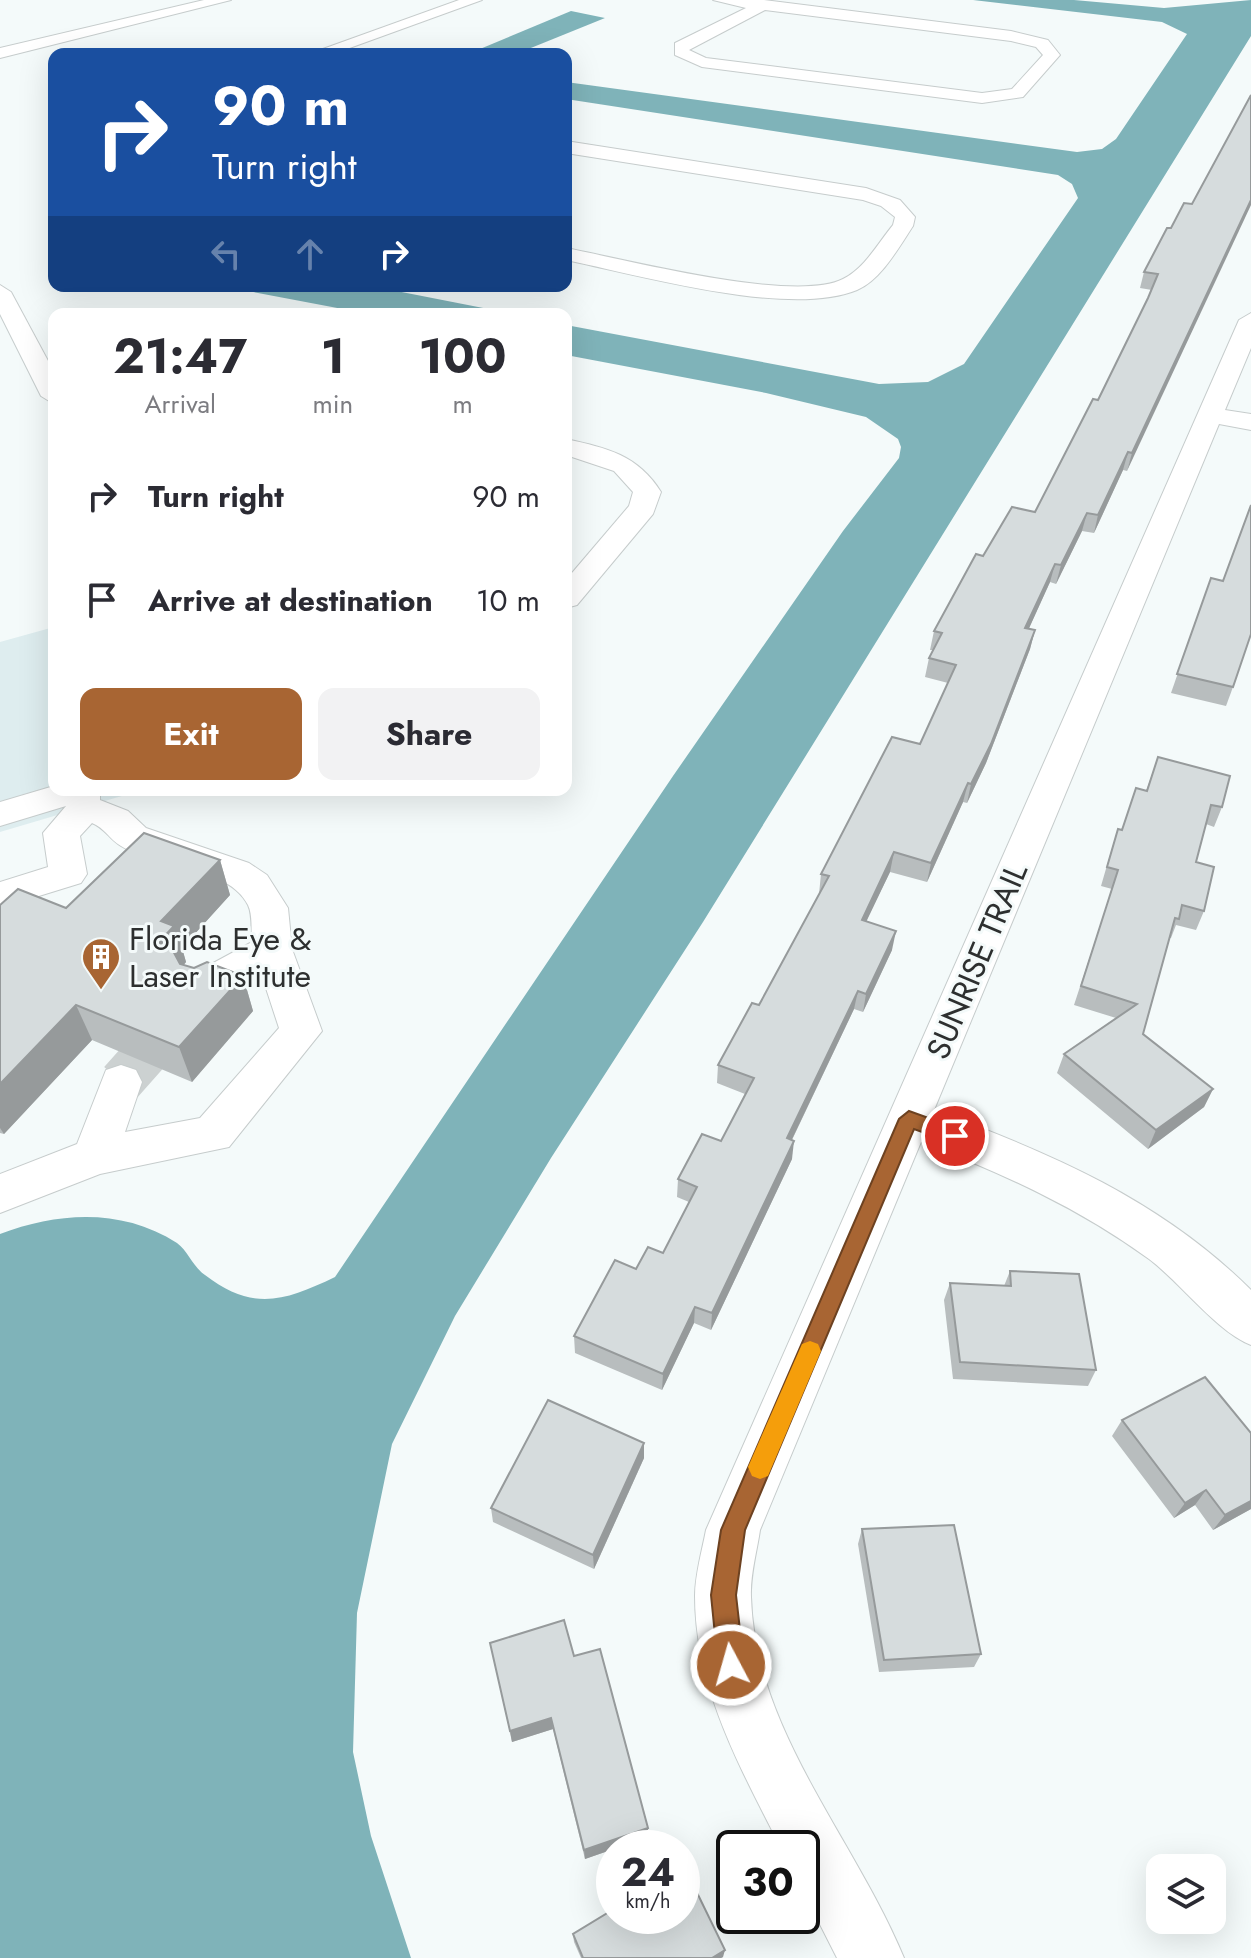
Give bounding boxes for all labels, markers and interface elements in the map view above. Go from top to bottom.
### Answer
text: 90 m [212,65,349,146]
icon: right [80,80,184,184]
text: Turn right [212,140,357,192]
icon: left [204,232,248,276]
icon: ahead [288,232,332,276]
icon: right [372,232,416,276]
text: 21:47 [113,322,247,391]
text: 1 [321,322,345,391]
text: 100 [419,322,507,391]
text: Arrival [144,385,216,423]
text: min [313,385,353,423]
text: m [452,385,473,423]
icon: right [80,474,124,518]
text: Turn right [148,475,284,518]
text: 90 m [472,475,540,518]
icon: arrive [80,578,124,622]
text: Arrive at destination [148,579,433,622]
text: 10 m [476,579,540,622]
button: Exit [80,688,302,780]
button: Share [318,688,540,780]
street label: SUNRISE TRAIL [915,855,1039,1066]
place label: Florida Eye & Laser Institute [129,916,312,999]
building icon: Florida Eye & Laser Institute [80,936,122,991]
pin [921,1102,989,1170]
icon: arrive [933,1114,977,1158]
position arrow [689,1623,773,1707]
speed limit sign: 30 [716,1830,820,1934]
text: 24 [621,1843,675,1901]
map controls [1146,1854,1226,1934]
button: layers [1146,1854,1226,1934]
text: km/h [625,1887,671,1916]

